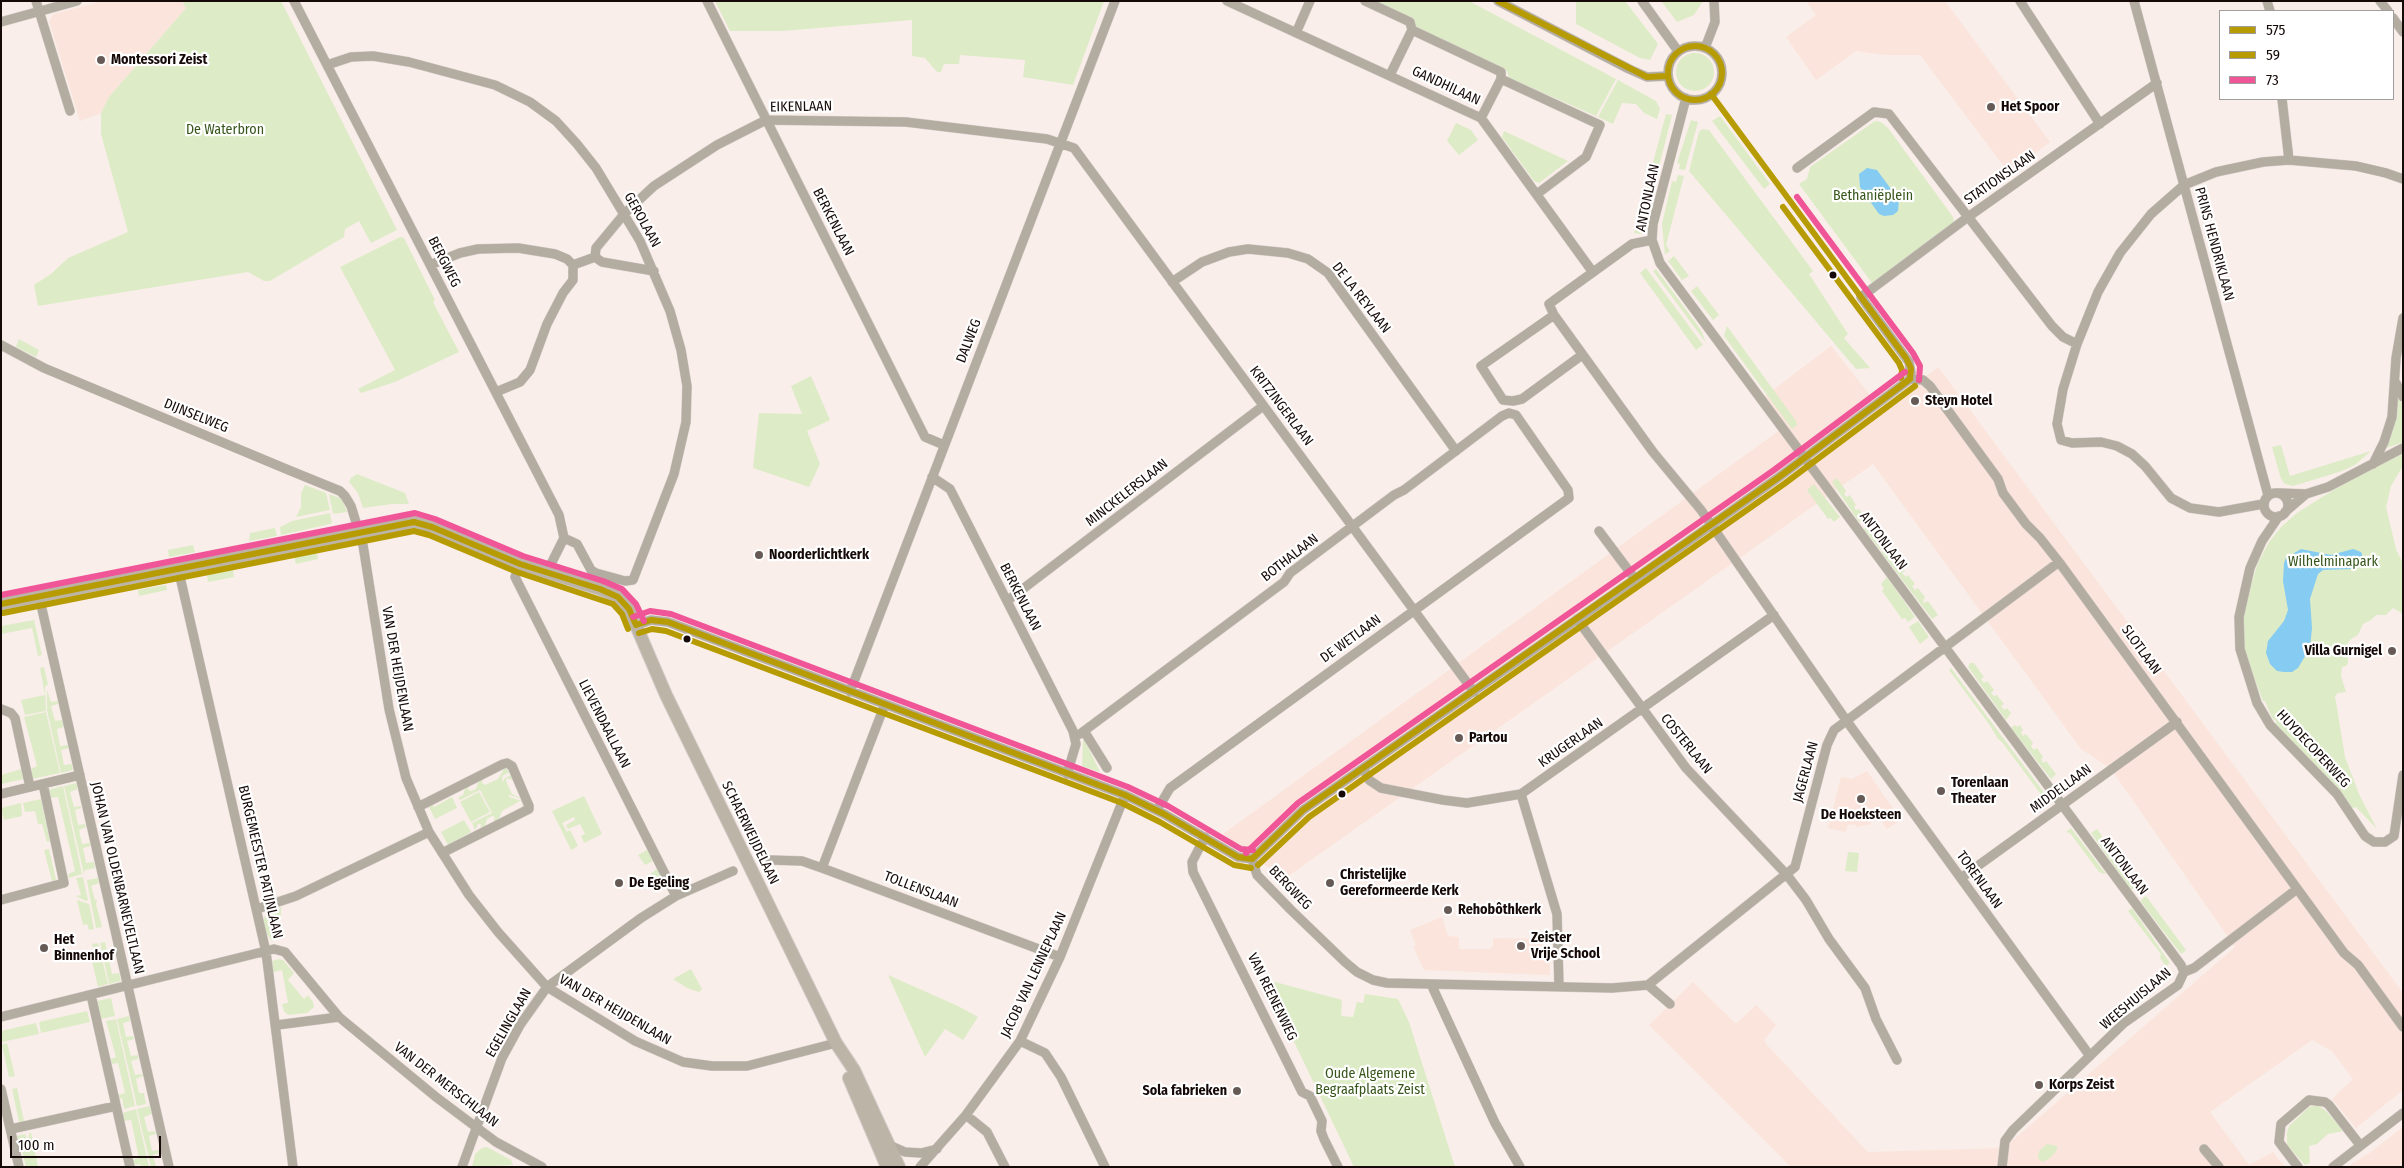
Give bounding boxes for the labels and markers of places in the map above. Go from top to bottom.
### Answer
place label: Montessori Zeist [111,52,207,68]
marker: Montessori Zeist [95,54,107,66]
place label: Het Spoor [2001,99,2059,115]
marker: Het Spoor [1985,101,1997,113]
unlabelled marker [1828,270,1838,280]
place label: Steyn Hotel [1925,393,1992,409]
marker: Steyn Hotel [1909,395,1921,407]
place label: Noorderlichtkerk [769,547,869,563]
marker: Noorderlichtkerk [753,549,765,561]
unlabelled marker [682,634,692,644]
place label: Villa Gurnigel [2304,643,2382,659]
marker: Villa Gurnigel [2386,645,2398,657]
place label: Partou [1469,730,1507,746]
marker: Partou [1453,732,1465,744]
place label: Torenlaan Theater [1951,775,2009,808]
marker: Torenlaan Theater [1935,785,1947,797]
unlabelled marker [1337,789,1347,799]
marker: De Hoeksteen [1855,793,1867,805]
place label: De Hoeksteen [1821,807,1901,823]
place label: Christelijke Gereformeerde Kerk [1340,867,1459,900]
place label: De Egeling [629,875,689,891]
marker: De Egeling [613,877,625,889]
marker: Christelijke Gereformeerde Kerk [1324,877,1336,889]
place label: Rehobôthkerk [1458,902,1541,918]
marker: Rehobôthkerk [1442,904,1454,916]
place label: Zeister Vrije School [1531,930,1600,962]
place label: Het Binnenhof [54,932,114,964]
marker: Zeister Vrije School [1515,940,1527,952]
marker: Het Binnenhof [38,942,50,954]
place label: Korps Zeist [2049,1077,2115,1093]
marker: Korps Zeist [2033,1079,2045,1091]
place label: Sola fabrieken [1143,1083,1227,1099]
marker: Sola fabrieken [1231,1085,1243,1097]

